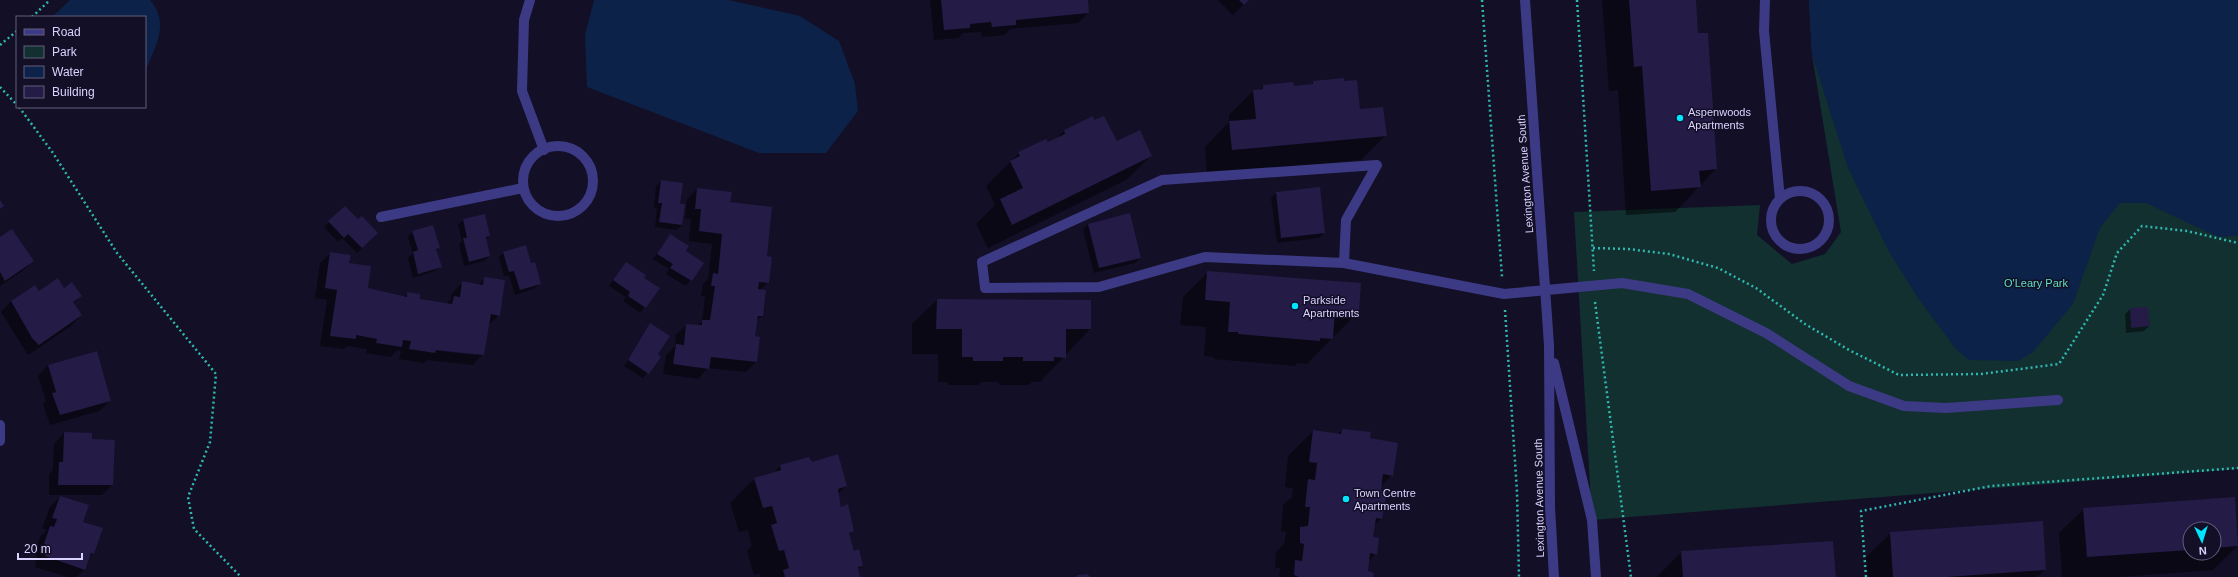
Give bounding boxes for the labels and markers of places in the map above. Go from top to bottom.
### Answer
place label: Aspenwoods Apartments [1688,106,1751,131]
marker: Aspenwoods Apartments [1675,113,1685,123]
place label: Parkside Apartments [1303,294,1360,319]
marker: Parkside Apartments [1290,301,1300,311]
place label: Town Centre Apartments [1354,487,1416,512]
marker: Town Centre Apartments [1341,494,1351,504]

